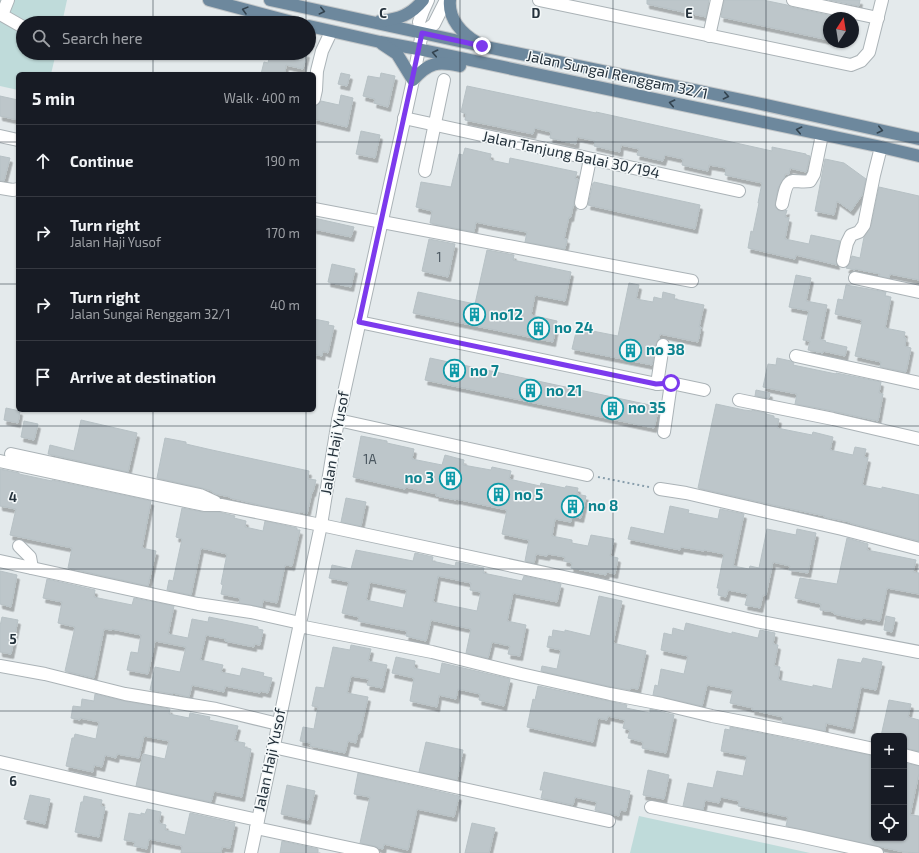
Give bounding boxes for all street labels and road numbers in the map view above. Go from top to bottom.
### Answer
street label: Jalan Sungai Renggam 32/1 [525,46,710,102]
street label: Jalan Tanjung Balai 30/194 [481,126,662,183]
street label: Jalan Haji Yusof [316,389,353,496]
street label: Jalan Haji Yusof [249,706,290,813]

